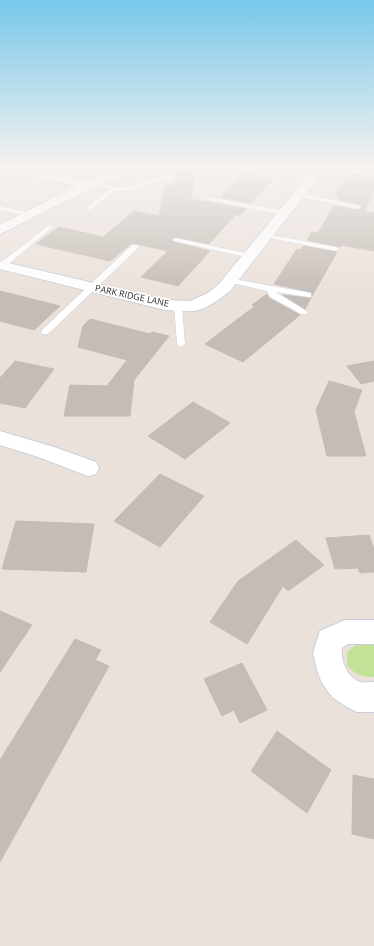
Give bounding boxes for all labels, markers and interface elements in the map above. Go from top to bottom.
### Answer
street label: PARK RIDGE LANE [94,281,170,310]

